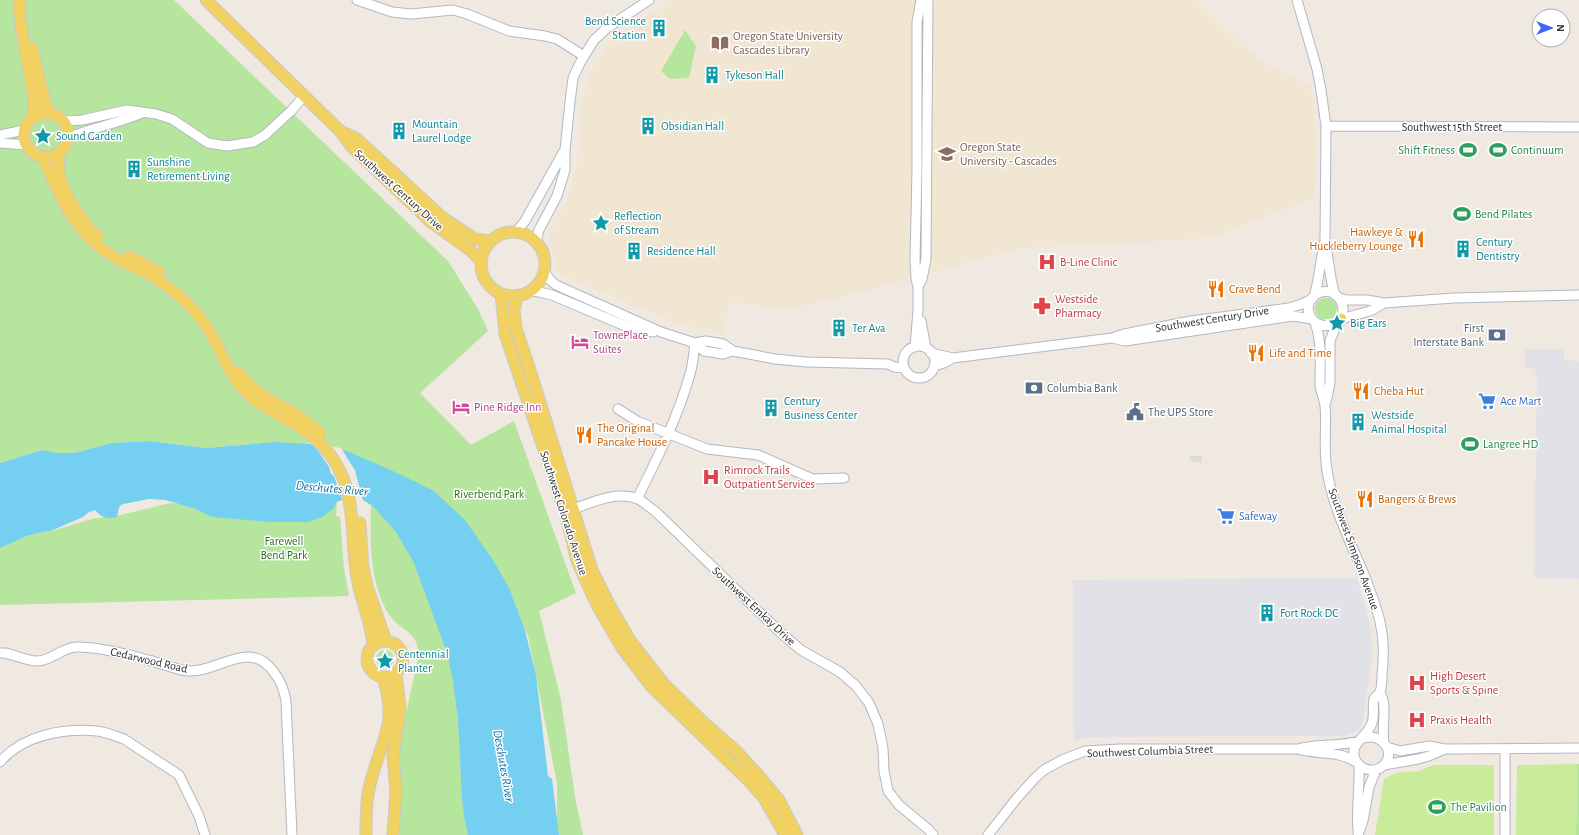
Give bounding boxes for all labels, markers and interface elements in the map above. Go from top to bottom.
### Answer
north arrow [1531,8,1571,48]
place label: Bend Science Station [585,15,646,41]
building icon: Bend Science Station [649,18,669,38]
text: N [1555,24,1566,32]
place label: Oregon State University Cascades Library [733,30,843,57]
library icon: Oregon State University Cascades Library [710,33,730,53]
building icon: Tykeson Hall [702,65,722,85]
place label: Tykeson Hall [725,69,784,82]
building icon: Obsidian Hall [638,116,658,136]
place label: Mountain Laurel Lodge [412,118,471,144]
place label: Obsidian Hall [661,120,724,132]
building icon: Mountain Laurel Lodge [389,121,409,141]
street label: Southwest 15th Street [1402,121,1502,133]
place icon: Sound Garden [33,126,53,146]
place label: Sound Garden [56,130,122,142]
sports icon: Shift Fitness [1458,140,1478,160]
sports icon: Continuum [1488,140,1508,160]
place label: Oregon State University - Cascades [960,141,1057,168]
school or university icon: Oregon State University - Cascades [937,144,957,164]
place label: Shift Fitness [1398,144,1455,156]
place label: Continuum [1511,144,1564,156]
street label: Southwest Century Drive [352,147,446,234]
place label: Sunshine Retirement Living [147,156,230,182]
building icon: Sunshine Retirement Living [124,159,144,179]
sports icon: Bend Pilates [1452,204,1472,224]
place label: Bend Pilates [1475,208,1533,220]
place label: Reflection of Stream [614,210,661,236]
place icon: Reflection of Stream [591,213,611,233]
place label: Hawkeye & Huckleberry Lounge [1309,226,1404,253]
restaurant icon: Hawkeye & Huckleberry Lounge [1406,229,1426,249]
place label: Century Dentistry [1476,236,1520,263]
building icon: Century Dentistry [1453,239,1473,259]
building icon: Residence Hall [624,241,644,261]
place label: Residence Hall [647,245,716,257]
hospital icon: B-Line Clinic [1037,252,1057,272]
place label: B-Line Clinic [1060,256,1118,268]
restaurant icon: Crave Bend [1206,279,1226,299]
place label: Crave Bend [1229,283,1281,295]
place label: Westside Pharmacy [1055,293,1102,320]
pharmacy icon: Westside Pharmacy [1032,296,1052,316]
street label: Southwest Century Drive [1154,304,1270,335]
place icon: Big Ears [1327,313,1347,333]
place label: Big Ears [1350,317,1386,329]
building icon: Ter Ava [829,318,849,338]
place label: Ter Ava [852,322,886,334]
place label: First Interstate Bank [1413,322,1485,348]
bank icon: First Interstate Bank [1487,325,1507,345]
place label: TownePlace Suites [593,329,648,355]
hotel icon: TownePlace Suites [570,332,590,352]
restaurant icon: Life and Time [1246,343,1266,363]
place label: Life and Time [1269,347,1332,359]
bank icon: Columbia Bank [1024,378,1044,398]
restaurant icon: Cheba Hut [1351,381,1371,401]
place label: Columbia Bank [1047,382,1118,394]
place label: Cheba Hut [1374,385,1424,397]
supermarket icon: Ace Mart [1477,391,1497,411]
place label: Century Business Center [784,395,857,421]
place label: Ace Mart [1500,395,1542,407]
hotel icon: Pine Ridge Inn [451,397,471,417]
building icon: Century Business Center [761,398,781,418]
place label: Pine Ridge Inn [474,401,541,413]
public building icon: The UPS Store [1125,402,1145,422]
place label: The UPS Store [1148,406,1213,418]
place label: Westside Animal Hospital [1371,409,1447,435]
building icon: Westside Animal Hospital [1348,412,1368,432]
place label: The Original Pancake House [597,422,667,448]
restaurant icon: The Original Pancake House [574,425,594,445]
sports icon: Langree HD [1460,434,1480,454]
place label: Langree HD [1483,438,1539,450]
street label: Southwest Colorado Avenue [538,449,590,577]
place label: Rimrock Trails Outpatient Services [724,464,815,490]
hospital icon: Rimrock Trails Outpatient Services [701,467,721,487]
water label: Deschutes River [295,479,370,499]
street label: Southwest Simpson Avenue [1326,487,1382,611]
park label: Riverbend Park [454,488,525,500]
restaurant icon: Bangers & Brews [1355,489,1375,509]
place label: Bangers & Brews [1378,493,1456,505]
supermarket icon: Safeway [1216,506,1236,526]
place label: Safeway [1239,510,1277,523]
park label: Farewell Bend Park [261,535,308,561]
street label: Southwest Emkay Drive [709,564,798,648]
building icon: Fort Rock DC [1257,603,1277,623]
place label: Fort Rock DC [1280,607,1338,619]
street label: Cedarwood Road [109,645,189,675]
place label: Centennial Planter [398,648,449,674]
place icon: Centennial Planter [375,651,395,671]
place label: High Desert Sports & Spine [1430,670,1498,696]
hospital icon: High Desert Sports & Spine [1407,673,1427,693]
hospital icon: Praxis Health [1407,710,1427,730]
place label: Praxis Health [1430,714,1492,726]
water label: Deschutes River [490,729,516,804]
street label: Southwest Columbia Street [1087,743,1213,759]
sports icon: The Pavilion [1427,797,1447,817]
place label: The Pavilion [1450,801,1507,813]

